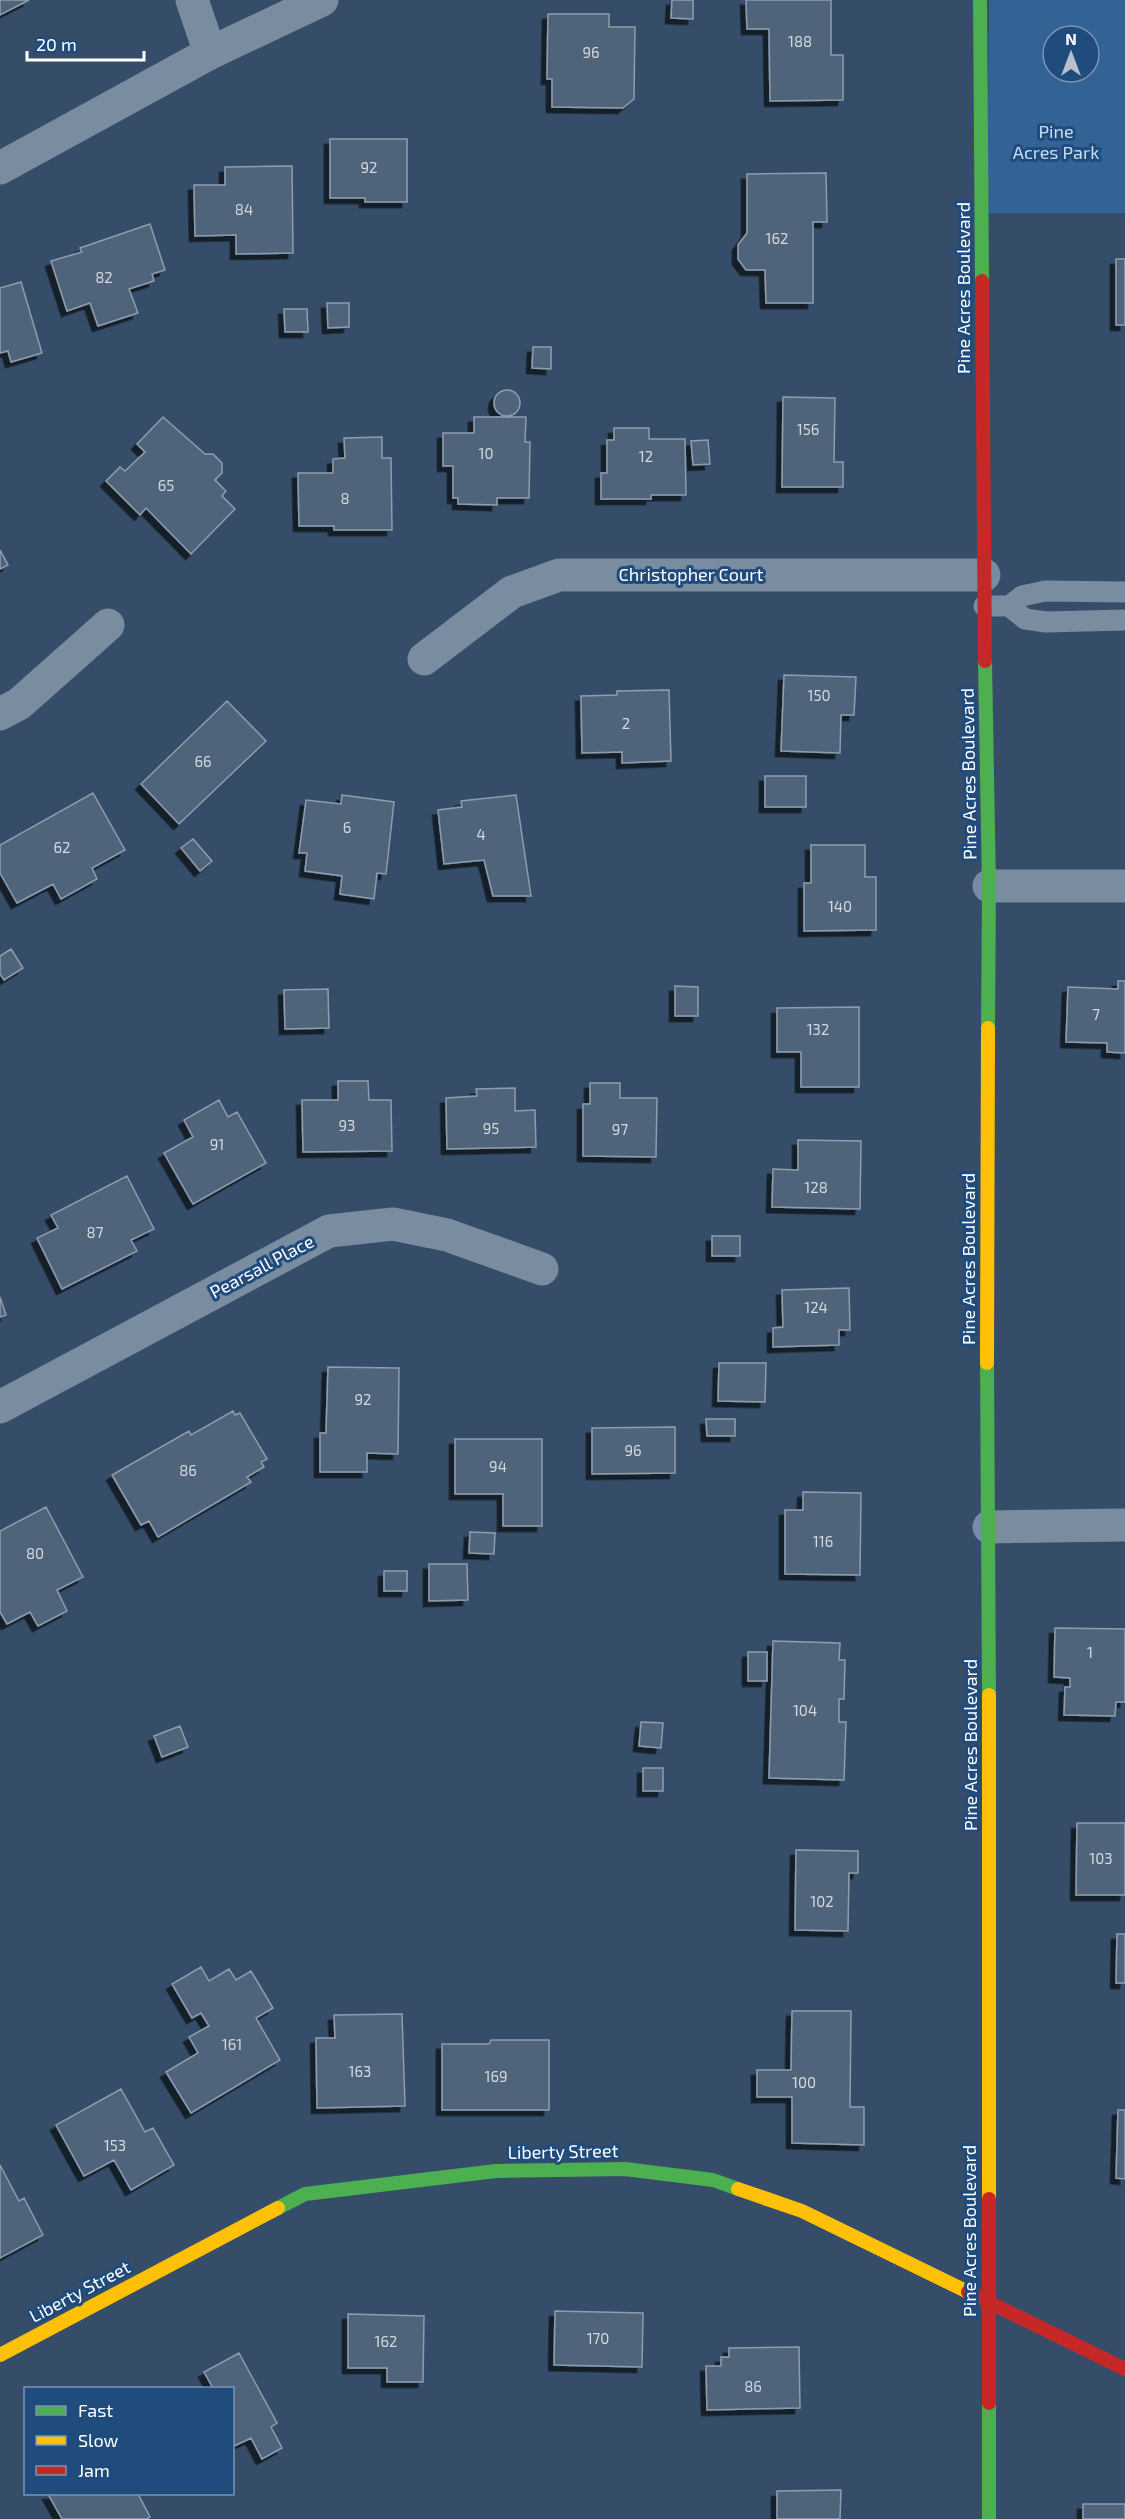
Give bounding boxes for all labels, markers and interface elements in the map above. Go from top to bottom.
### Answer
scale bar [27,24,144,62]
north arrow [1041,24,1101,84]
text: N [1065,29,1077,48]
house number: 188 [788,32,812,50]
text: 20 m [36,33,77,55]
house number: 96 [582,43,600,61]
park label: Pine Acres Park [1013,120,1099,163]
house number: 92 [360,158,378,176]
house number: 84 [235,200,253,218]
street label: Pine Acres Boulevard [952,202,974,374]
house number: 162 [766,229,788,247]
house number: 82 [95,268,113,286]
house number: 156 [797,420,819,438]
house number: 10 [478,444,494,462]
house number: 12 [639,447,653,465]
house number: 65 [158,476,174,494]
house number: 8 [340,489,350,507]
street label: Christopher Court [619,563,764,585]
house number: 150 [807,686,831,704]
street label: Pine Acres Boulevard [956,688,980,860]
house number: 2 [622,714,630,732]
house number: 66 [194,752,212,770]
house number: 6 [343,818,351,836]
house number: 4 [476,825,486,843]
house number: 62 [53,838,71,856]
house number: 140 [828,897,852,915]
house number: 7 [1092,1005,1100,1023]
house number: 132 [807,1020,829,1038]
house number: 93 [339,1116,355,1134]
house number: 95 [483,1119,499,1137]
house number: 97 [612,1120,628,1138]
house number: 91 [210,1135,224,1153]
street label: Pine Acres Boulevard [957,1173,979,1345]
house number: 128 [804,1178,828,1196]
house number: 87 [87,1223,104,1241]
street label: Pearsall Place [206,1229,317,1303]
house number: 124 [804,1298,828,1316]
house number: 92 [354,1390,372,1408]
house number: 96 [624,1441,642,1459]
house number: 94 [489,1457,507,1475]
house number: 86 [179,1461,197,1479]
house number: 116 [813,1532,833,1550]
house number: 80 [26,1544,44,1562]
house number: 1 [1087,1643,1093,1661]
street label: Pine Acres Boulevard [959,1659,981,1831]
house number: 104 [793,1701,817,1719]
house number: 103 [1089,1849,1113,1867]
house number: 102 [810,1892,834,1910]
house number: 161 [222,2035,242,2053]
house number: 163 [349,2062,371,2080]
house number: 169 [484,2067,508,2085]
house number: 100 [792,2073,816,2091]
house number: 153 [104,2136,126,2154]
street label: Liberty Street [507,2139,619,2163]
street label: Pine Acres Boulevard [958,2145,980,2317]
street label: Liberty Street [25,2255,134,2327]
house number: 170 [587,2329,609,2347]
house number: 162 [375,2332,397,2350]
house number: 86 [744,2377,762,2395]
legend [24,2387,234,2495]
text: Fast [78,2399,113,2421]
text: Slow [78,2429,119,2451]
text: Jam [78,2459,110,2481]

